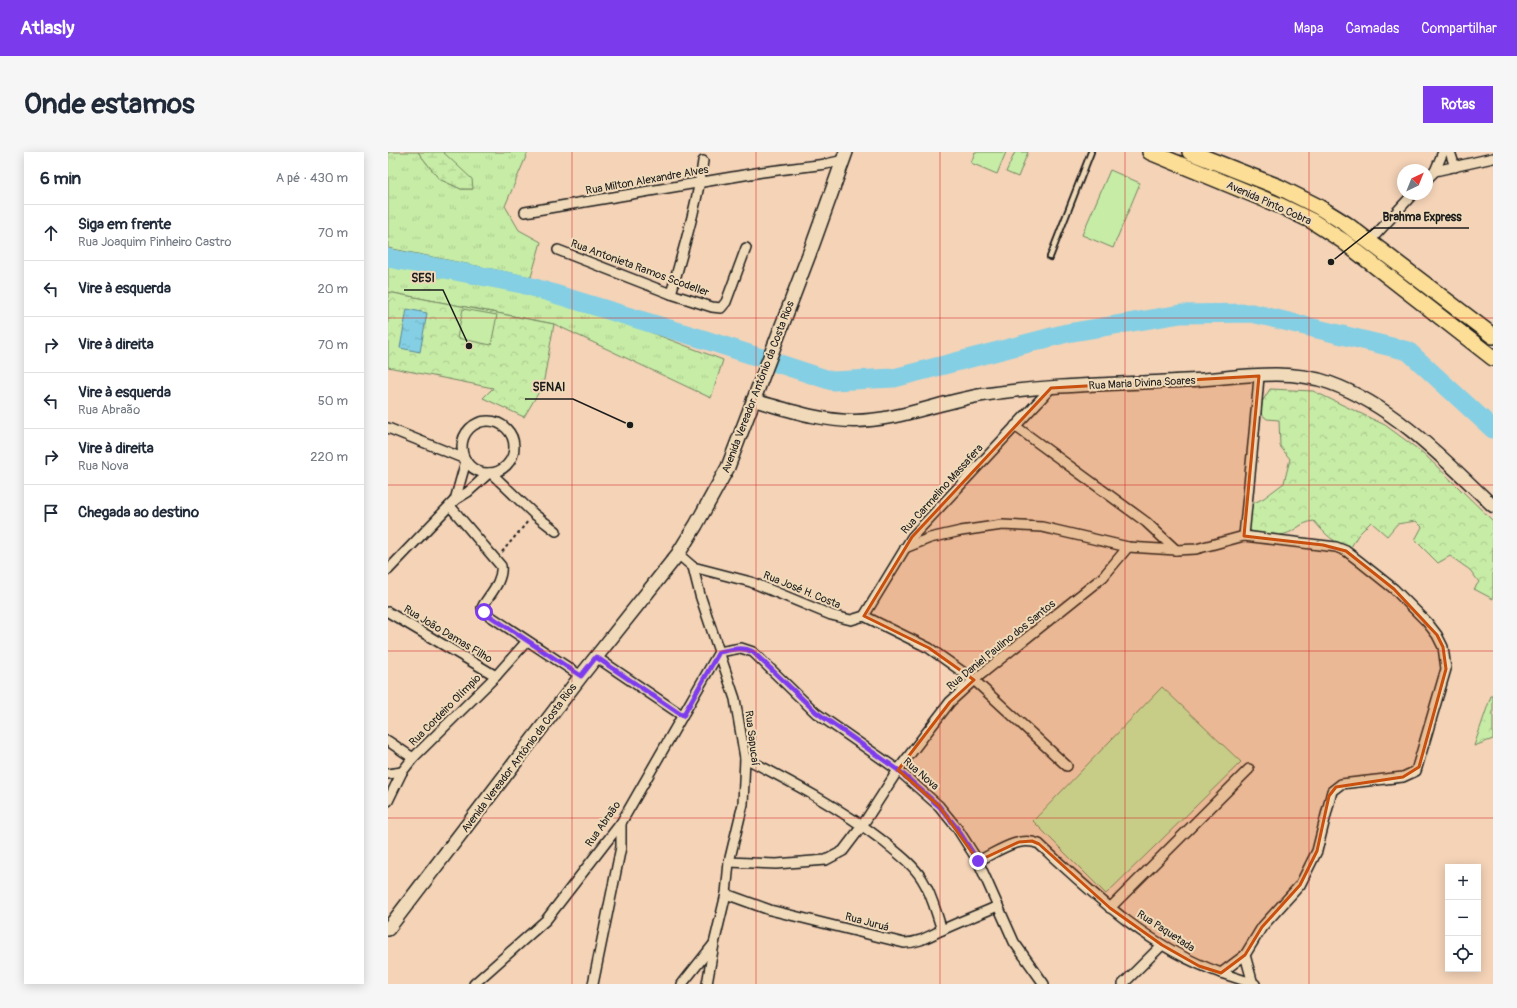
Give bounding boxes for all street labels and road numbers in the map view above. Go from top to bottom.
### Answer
street label: Rua Milton Alexandre Alves [585,163,709,197]
street label: Avenida Pinto Cobra [1225,178,1313,228]
street label: Rua Antonieta Ramos Scodeller [569,237,711,299]
street label: Avenida Vereador Antônio da Costa Rios [719,299,797,475]
street label: Rua Maria Divina Soares [1088,374,1196,392]
street label: Rua Carmelino Massafera [898,442,986,536]
street label: Rua José H. Costa [761,569,843,611]
street label: Rua Daniel Paulino dos Santos [944,597,1058,693]
street label: Rua João Damas Filho [401,602,495,666]
street label: Rua Cordeiro Olímpio [406,671,484,749]
street label: Avenida Vereador Antônio da Costa Rios [459,681,579,835]
street label: Rua Sapucaí [742,710,762,766]
street label: Rua Nova [901,755,941,793]
street label: Rua Abraão [583,799,623,849]
street label: Rua Paquetada [1135,907,1197,955]
street label: Rua Juruá [844,910,890,934]

